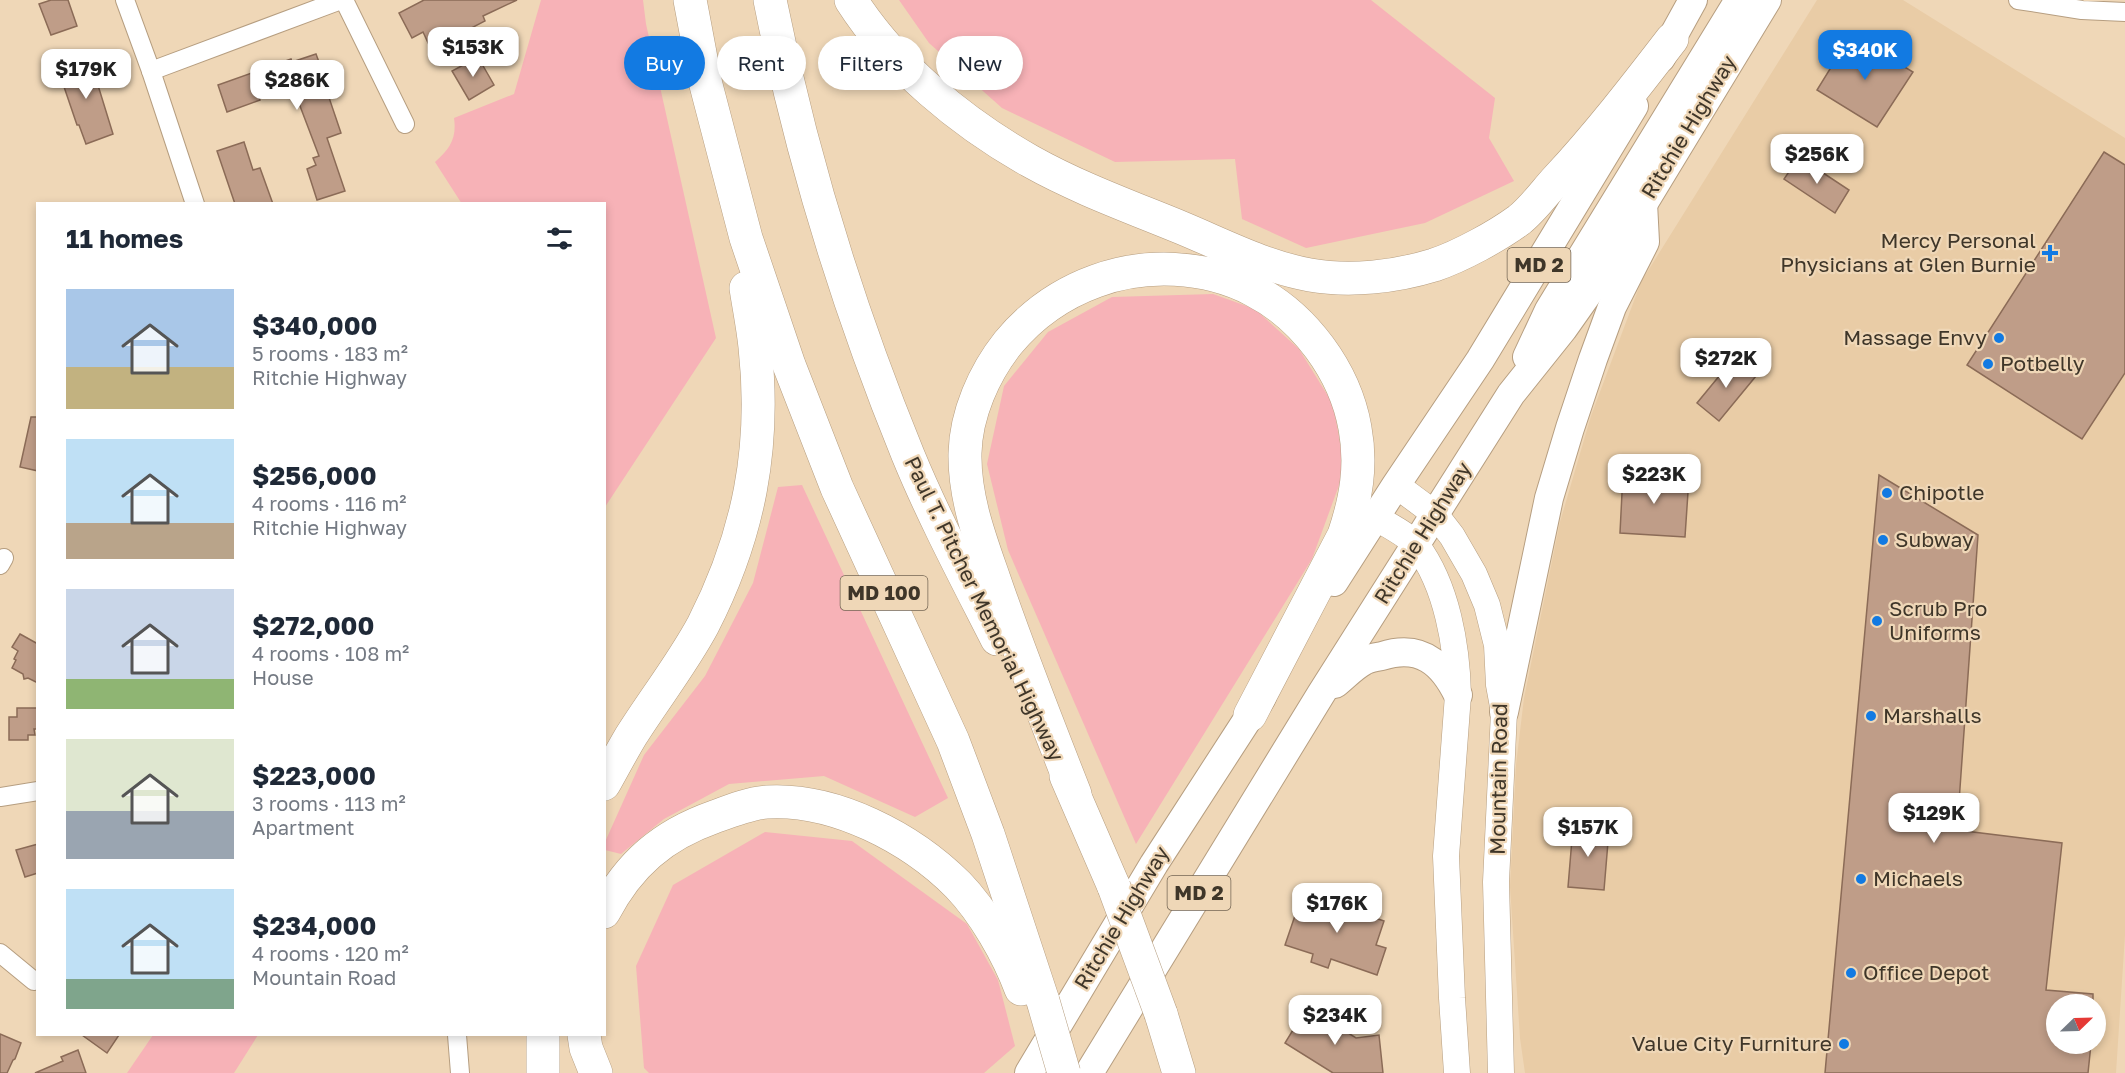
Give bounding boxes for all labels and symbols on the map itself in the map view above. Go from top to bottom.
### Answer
pin: $153K [431,27,515,78]
pin: $340K [1823,30,1907,81]
pin: $179K [44,49,128,100]
street label: Ritchie Highway [1635,50,1741,203]
pin: $286K [255,60,339,111]
pin: $256K [1775,134,1859,185]
place label: Mercy Personal Physicians at Glen Burnie [1780,227,2036,277]
marker: Mercy Personal Physicians at Glen Burnie [2041,244,2059,262]
road number: MD 2 [1508,248,1570,282]
place label: Massage Envy [1843,324,1987,350]
marker: Massage Envy [1992,331,2006,345]
pin: $272K [1684,338,1768,389]
place label: Potbelly [2000,350,2085,376]
marker: Potbelly [1981,357,1995,371]
street label: Paul T. Pitcher Memorial Highway [900,452,1070,765]
pin: $223K [1612,454,1696,505]
street label: Ritchie Highway [1368,456,1476,608]
place label: Chipotle [1899,479,1984,505]
marker: Chipotle [1880,486,1894,500]
place label: Subway [1895,526,1974,552]
marker: Subway [1876,533,1890,547]
road number: MD 100 [840,576,928,610]
place label: Scrub Pro Uniforms [1889,595,1987,645]
marker: Scrub Pro Uniforms [1870,614,1884,628]
place label: Marshalls [1883,702,1982,728]
street label: Mountain Road [1484,703,1512,855]
marker: Marshalls [1864,709,1878,723]
pin: $129K [1892,793,1976,844]
pin: $157K [1546,807,1630,858]
street label: Ritchie Highway [1068,841,1174,994]
place label: Michaels [1873,865,1963,891]
marker: Michaels [1854,872,1868,886]
road number: MD 2 [1168,876,1230,910]
pin: $176K [1295,883,1379,934]
place label: Office Depot [1863,959,1989,985]
marker: Office Depot [1844,966,1858,980]
north arrow [2046,994,2106,1054]
pin: $234K [1293,995,1377,1046]
place label: Value City Furniture [1632,1030,1832,1056]
marker: Value City Furniture [1837,1037,1851,1051]

